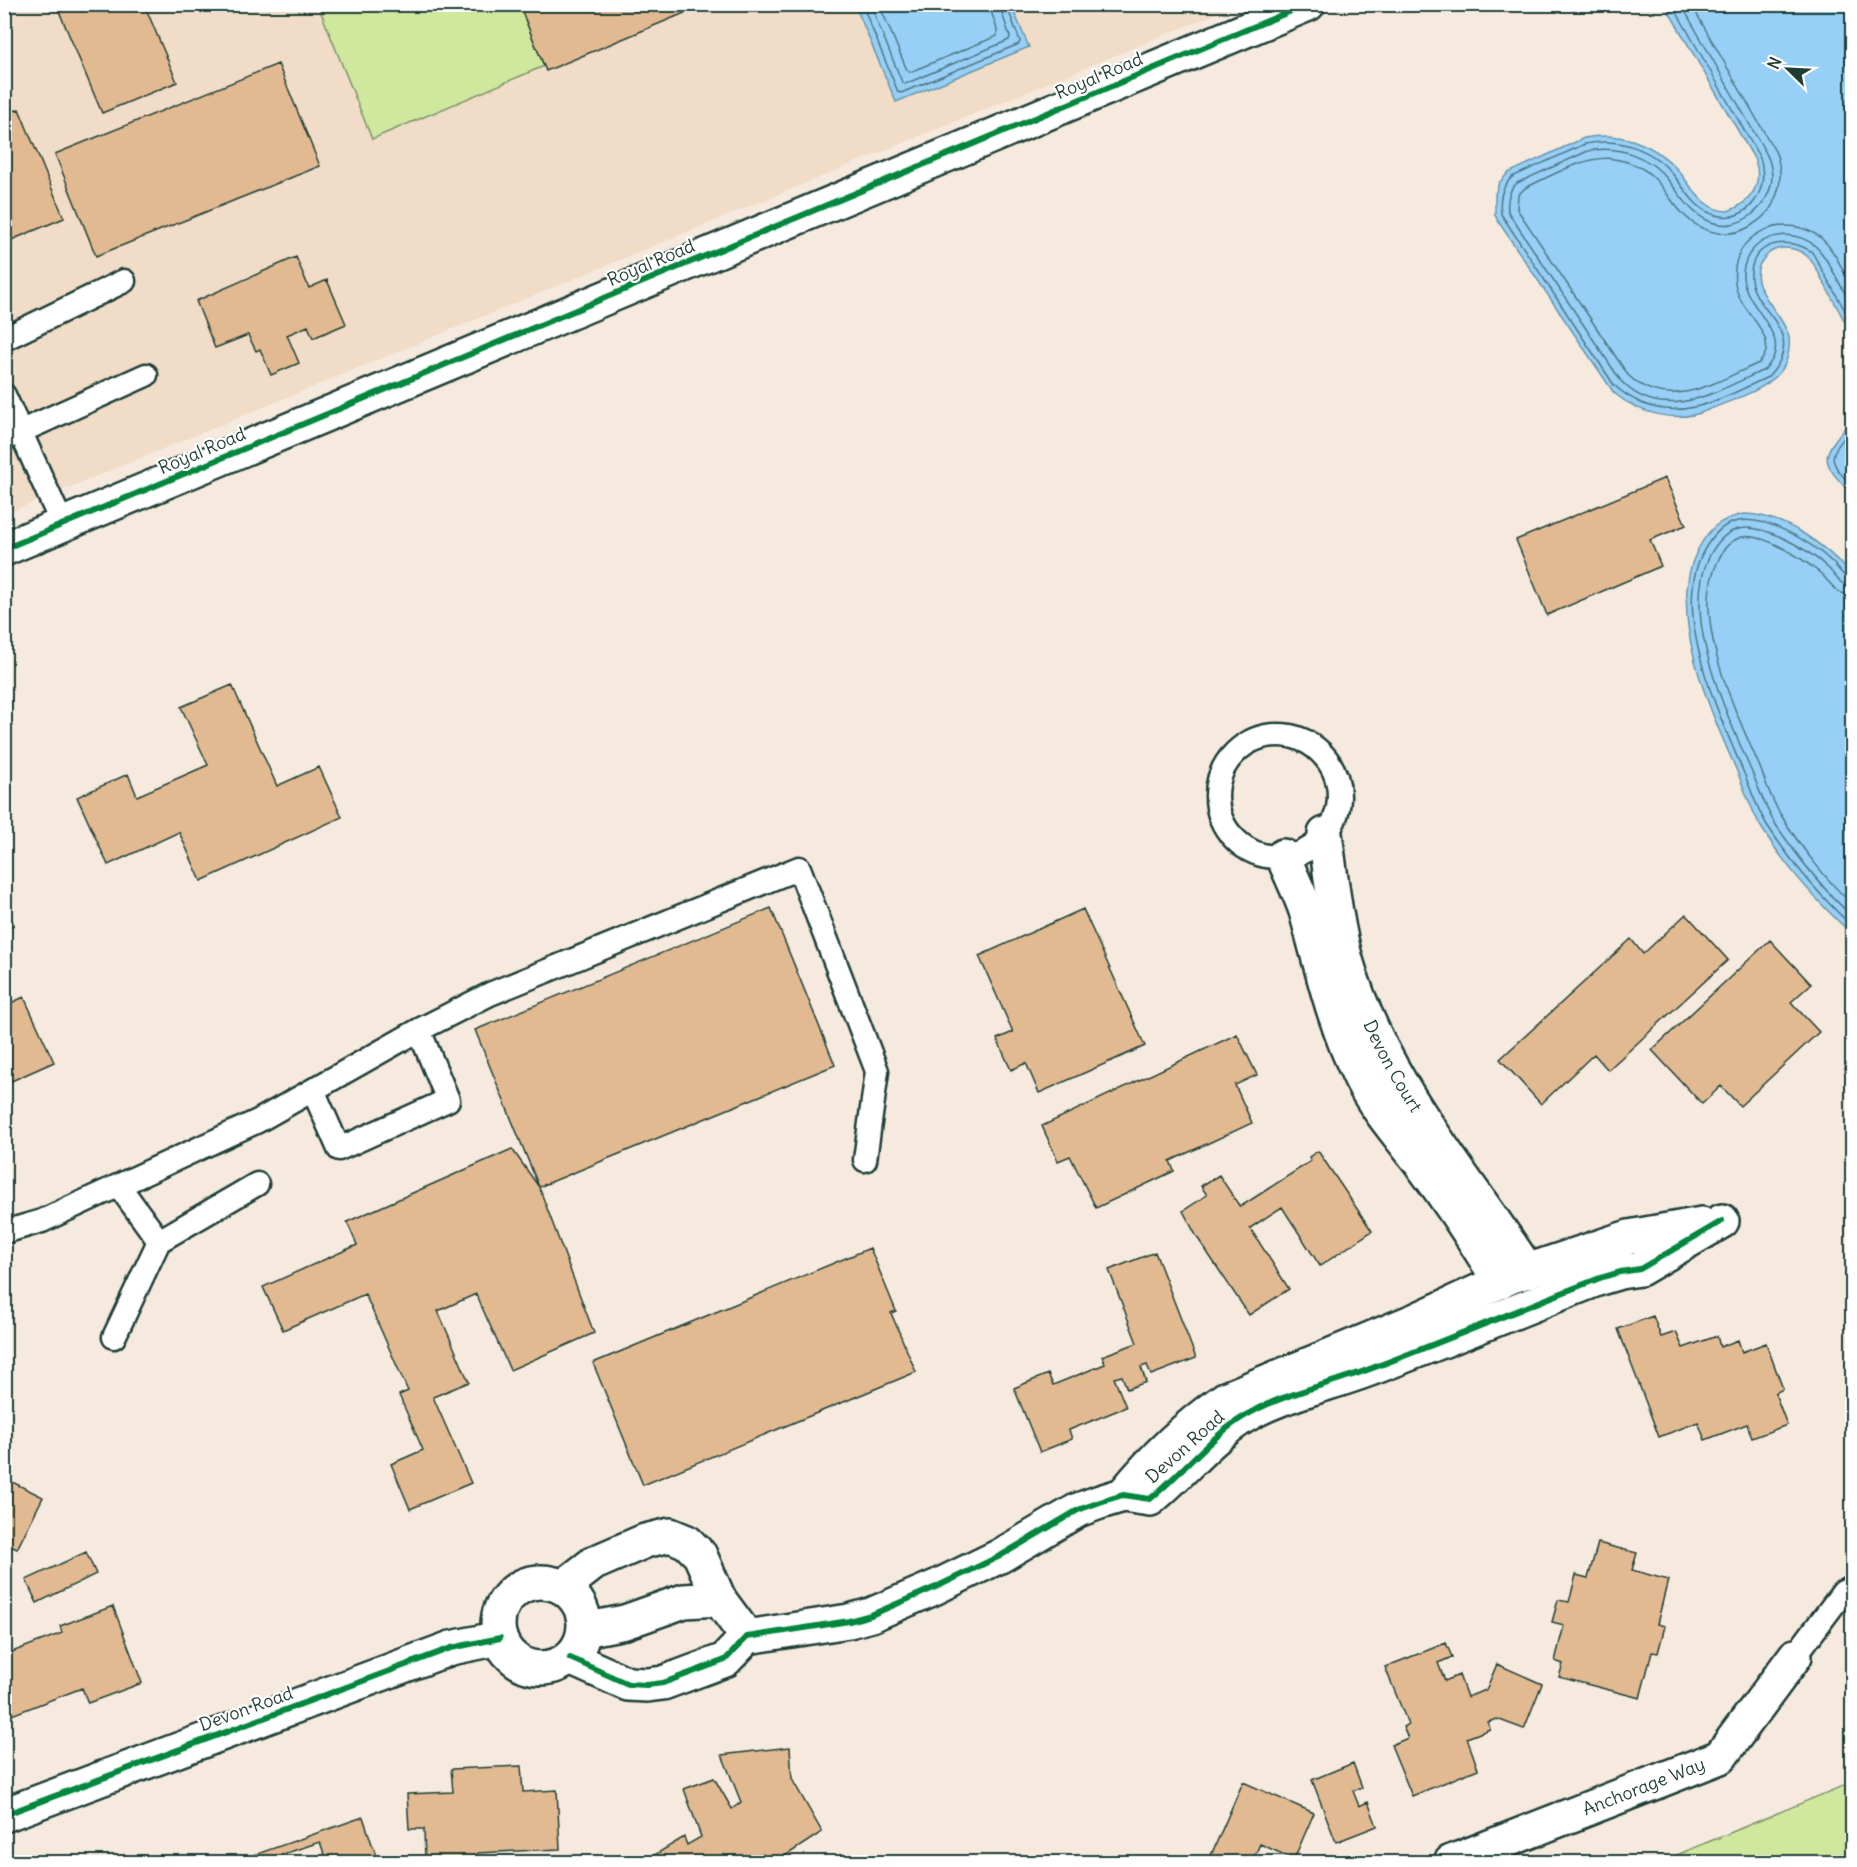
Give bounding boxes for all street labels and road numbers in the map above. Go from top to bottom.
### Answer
street label: Royal Road [1052,47,1146,104]
street label: Royal Road [604,234,698,291]
street label: Royal Road [155,422,249,479]
street label: Devon Court [1358,1016,1427,1116]
street label: Devon Road [1140,1405,1229,1488]
street label: Devon Road [196,1681,296,1736]
street label: Anchorage Way [1579,1752,1708,1820]

